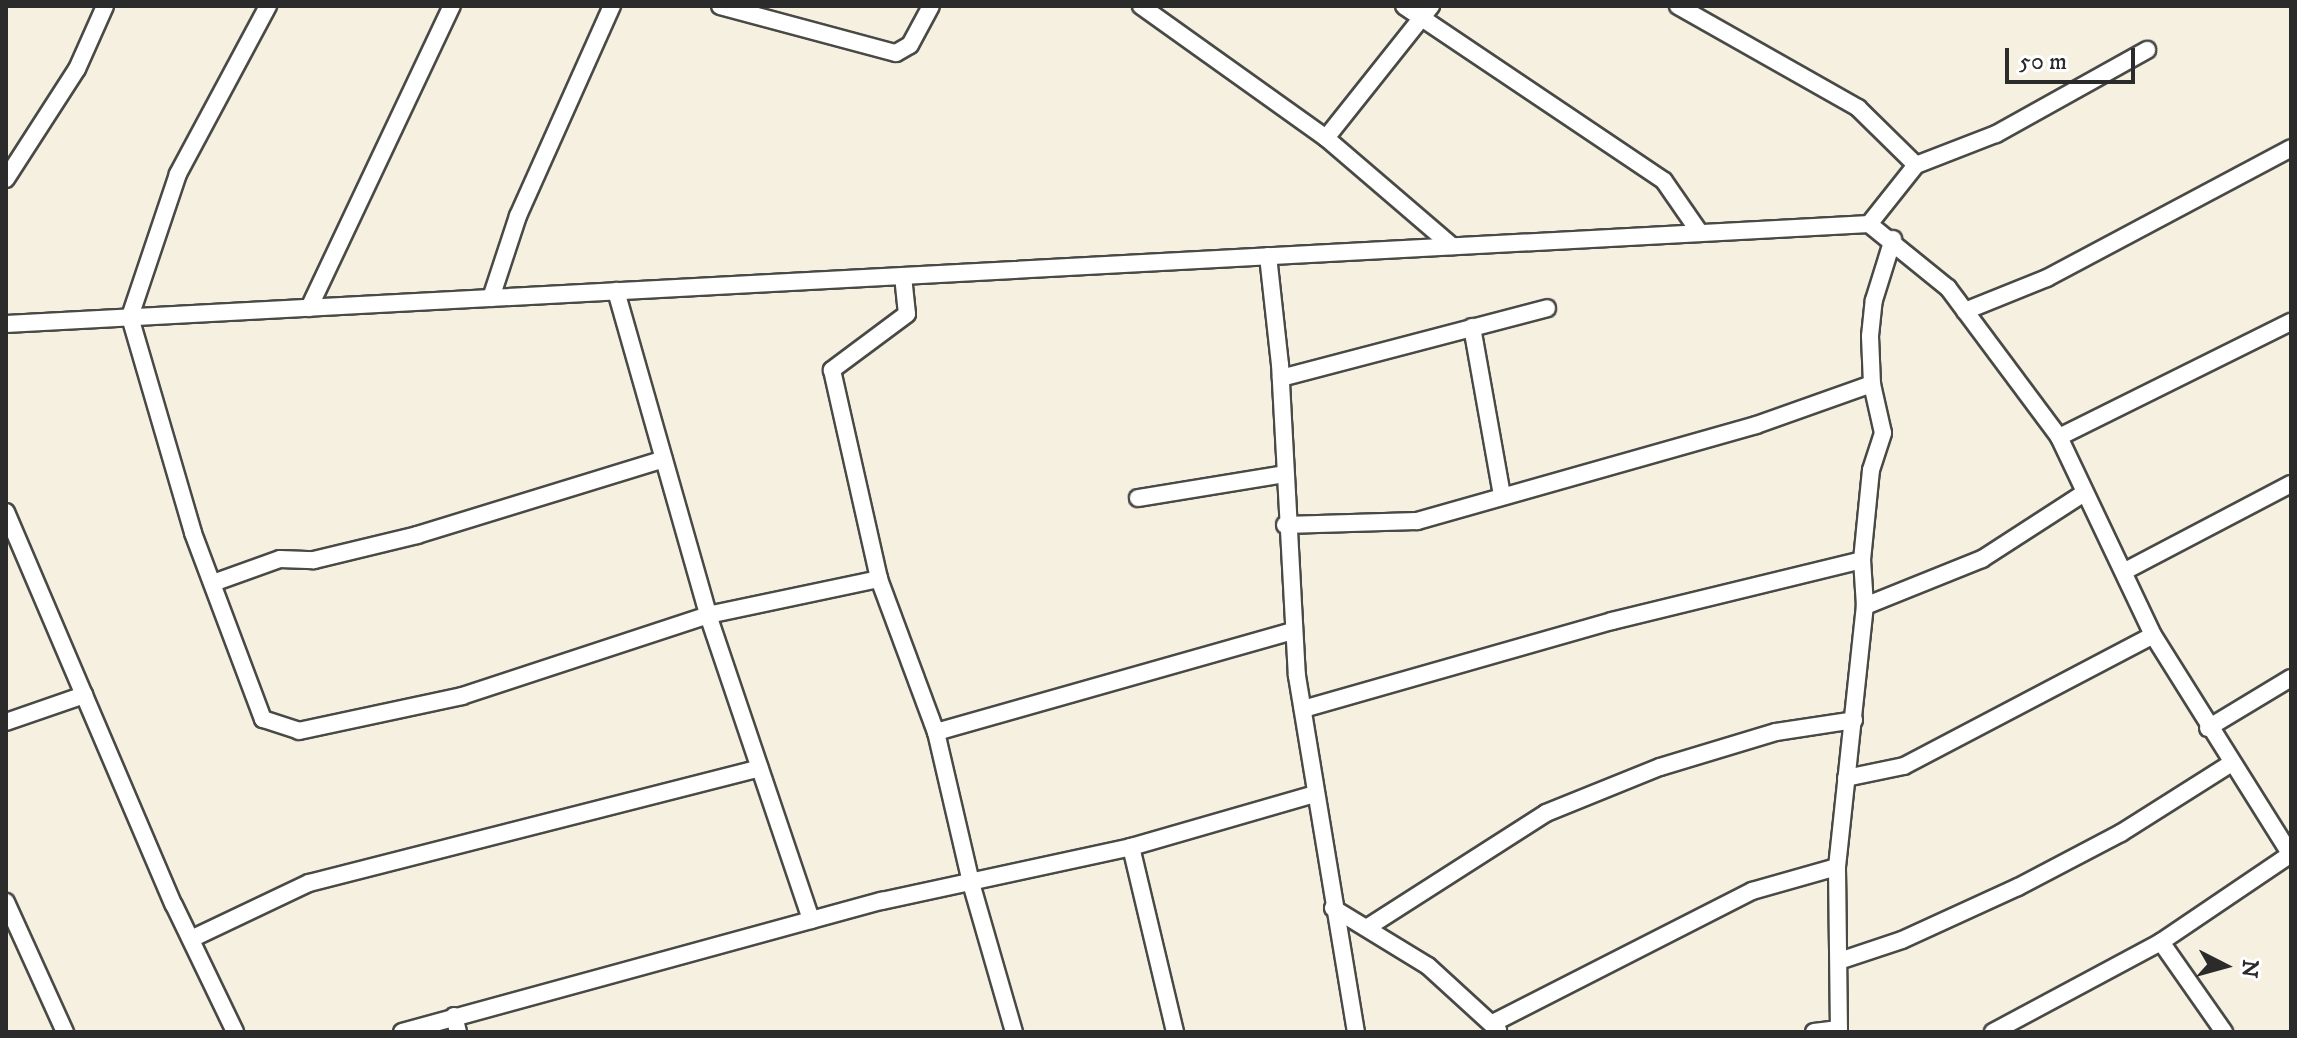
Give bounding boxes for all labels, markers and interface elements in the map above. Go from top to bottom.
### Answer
scale bar [2009,32,2139,82]
text: 50 m [2019,47,2067,77]
north arrow [2185,926,2265,1006]
text: N [2235,958,2264,979]

